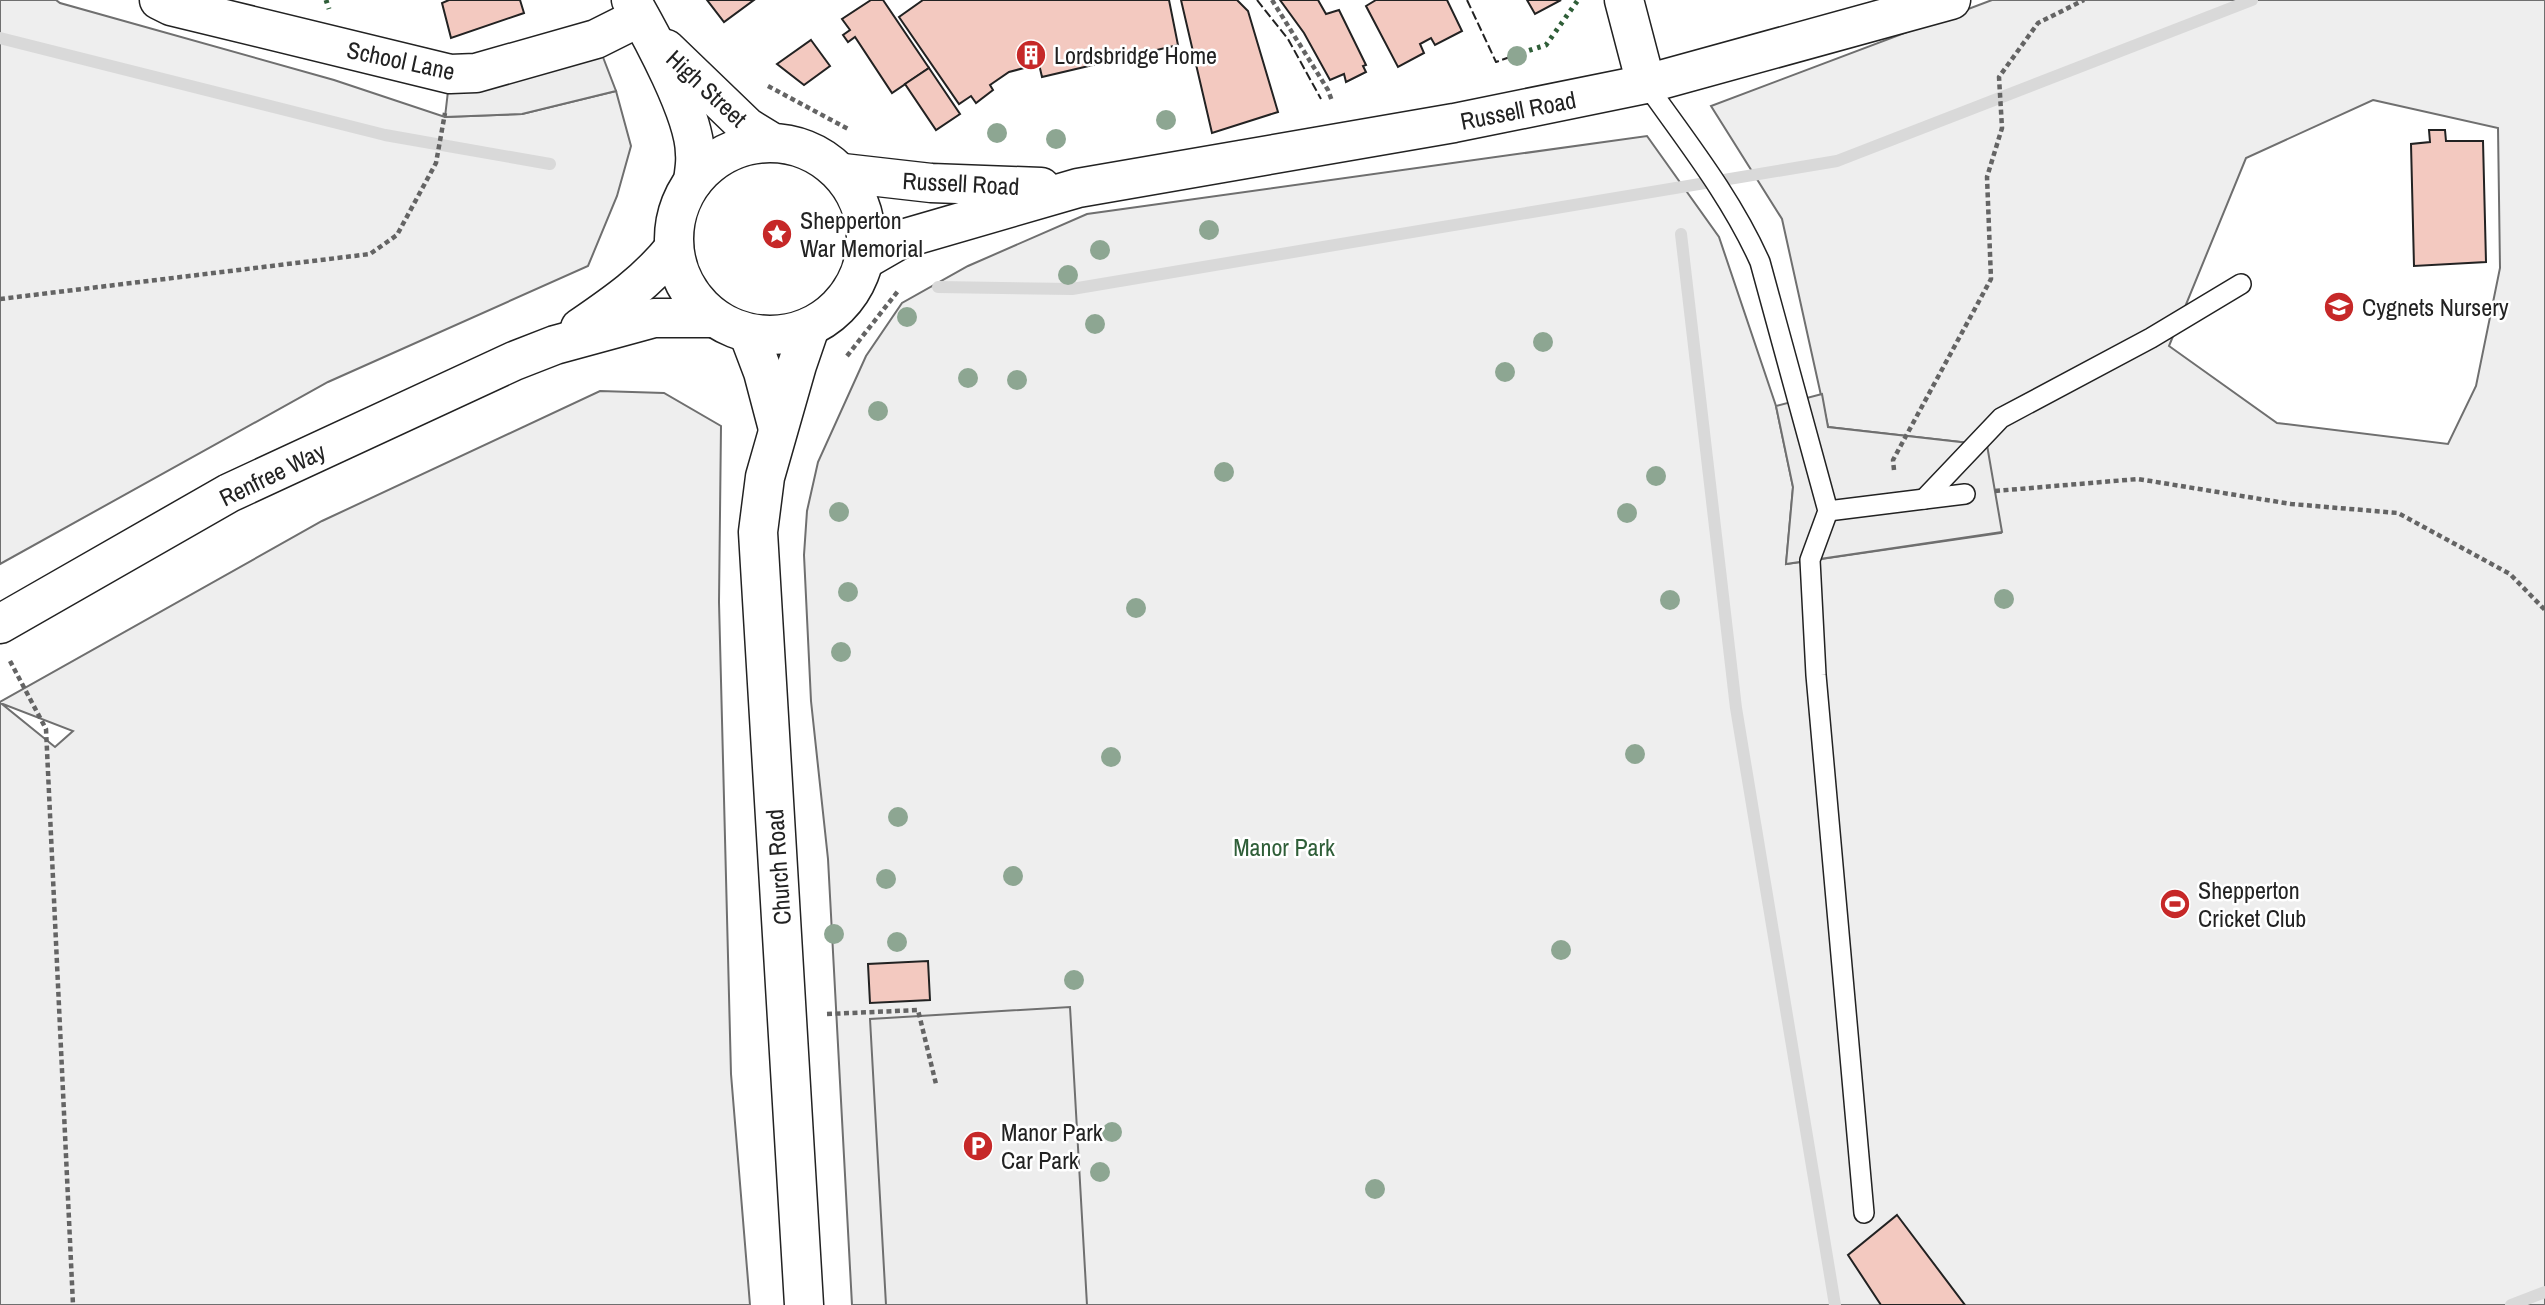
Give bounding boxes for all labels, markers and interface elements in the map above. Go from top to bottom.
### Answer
street label: School Lane [344,33,458,87]
building icon: Lordsbridge Home [1014,38,1048,72]
place label: Lordsbridge Home [1054,39,1217,71]
street label: High Street [660,42,755,134]
street label: Russell Road [1458,83,1578,137]
street label: Russell Road [902,164,1020,202]
place label: Shepperton War Memorial [800,204,923,264]
place icon: Shepperton War Memorial [760,217,794,251]
school or university icon: Cygnets Nursery [2322,290,2356,324]
place label: Cygnets Nursery [2362,291,2509,323]
street label: Renfree Way [214,435,330,513]
street label: Church Road [758,808,798,926]
park label: Manor Park [1233,831,1335,863]
place label: Shepperton Cricket Club [2198,874,2306,934]
sports icon: Shepperton Cricket Club [2158,887,2192,921]
place label: Manor Park Car Park [1001,1116,1103,1176]
parking icon: Manor Park Car Park [961,1129,995,1163]

